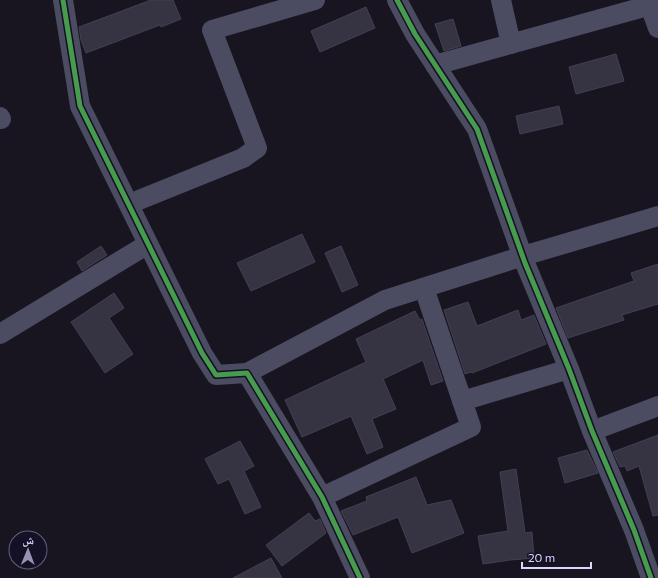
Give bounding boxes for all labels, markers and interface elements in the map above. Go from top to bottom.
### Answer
north arrow [8,530,48,570]
text: ش [22,533,34,548]
scale bar [522,544,591,570]
text: 20 m [528,550,555,564]

